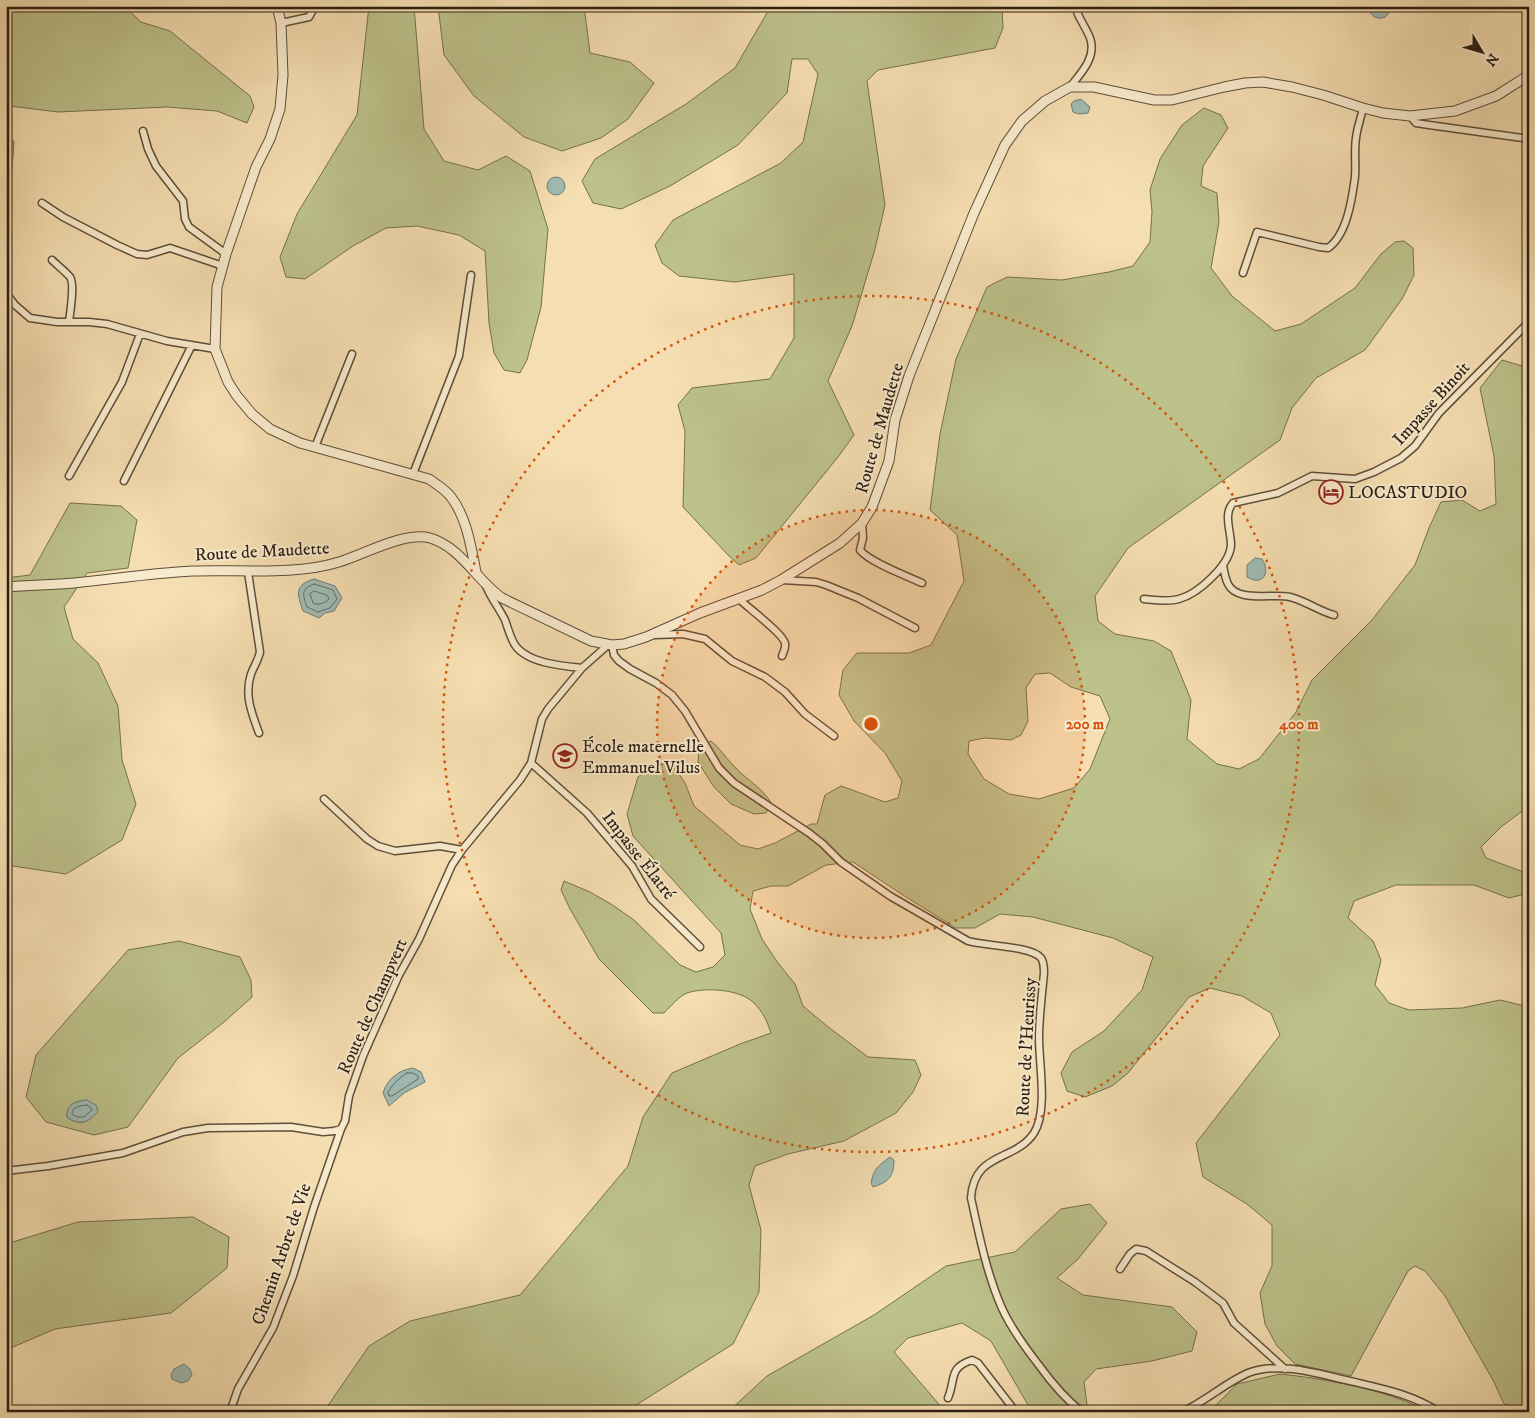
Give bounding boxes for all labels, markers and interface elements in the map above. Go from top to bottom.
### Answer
north arrow [1458,28,1508,78]
text: N [1481,49,1502,70]
street label: Impasse Binoit [1388,357,1475,450]
street label: Route de Maudette [851,360,909,496]
hotel icon: LOCASTUDIO [1318,479,1344,505]
place label: LOCASTUDIO [1348,482,1467,504]
street label: Route de Maudette [194,537,330,567]
centre of rings [862,715,880,733]
text: 200 m [1066,715,1105,734]
text: 400 m [1278,715,1319,734]
place label: École maternelle Emmanuel Vilus [582,736,704,779]
school or university icon: École maternelle Emmanuel Vilus [552,743,578,769]
street label: Impasse Élatré [597,807,680,905]
street label: Route de Champvert [333,935,413,1078]
street label: Route de l'Heurissy [1012,976,1042,1117]
street label: Chemin Arbre de Vie [247,1181,317,1328]

